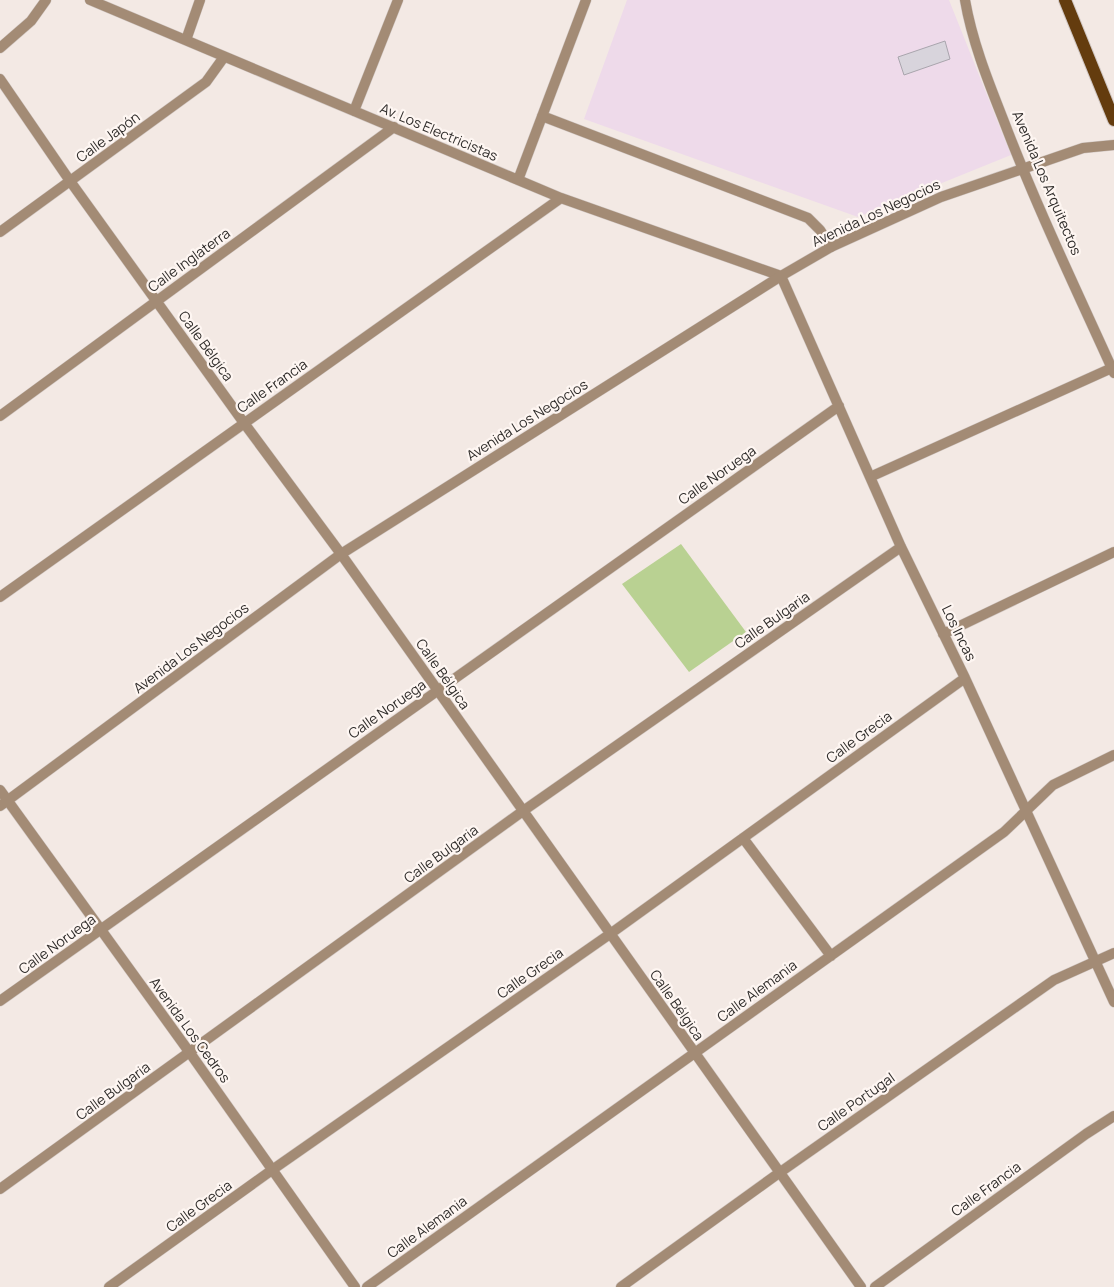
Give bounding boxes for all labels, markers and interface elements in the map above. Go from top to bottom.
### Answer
street label: Av. Los Electricistas [377,98,501,165]
street label: Calle Japón [72,107,143,166]
street label: Avenida Los Arquitectos [1008,108,1086,258]
street label: Avenida Los Negocios [808,174,943,251]
street label: Calle Inglaterra [144,223,234,296]
street label: Calle Bélgica [175,307,238,385]
street label: Calle Francia [233,354,311,417]
street label: Avenida Los Negocios [462,374,591,465]
street label: Calle Noruega [674,441,759,508]
street label: Calle Bulgaria [730,587,813,653]
street label: Avenida Los Negocios [129,598,252,697]
street label: Los Incas [938,602,981,664]
street label: Calle Bélgica [412,635,475,713]
street label: Calle Noruega [344,675,429,742]
street label: Calle Grecia [822,706,895,767]
street label: Calle Bulgaria [400,820,482,887]
street label: Calle Noruega [14,909,99,978]
street label: Calle Grecia [493,943,567,1002]
street label: Calle Alemania [713,955,800,1026]
street label: Calle Bélgica [646,966,709,1044]
street label: Avenida Los Cedros [146,973,235,1086]
street label: Calle Bulgaria [72,1057,154,1124]
street label: Calle Portugal [813,1068,898,1135]
street label: Calle Francia [947,1157,1024,1220]
street label: Calle Grecia [162,1175,235,1236]
street label: Calle Alemania [383,1191,470,1262]

